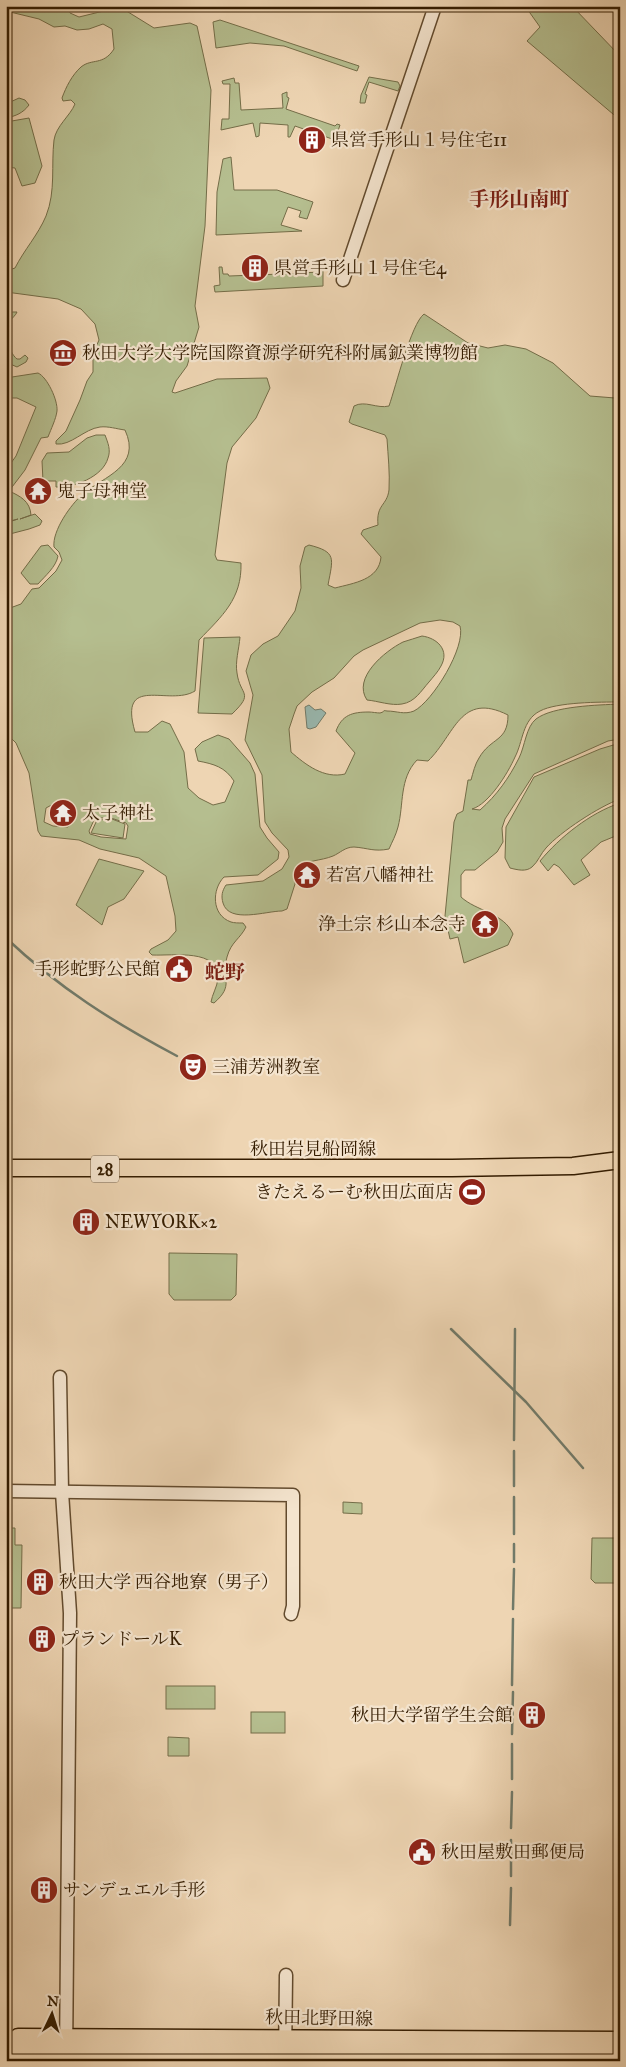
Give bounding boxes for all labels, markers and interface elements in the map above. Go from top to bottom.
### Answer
building icon: 県営手形山１号住宅11 [297,125,327,155]
place label: 県営手形山１号住宅11 [331,129,507,151]
district label: 手形山南町 [469,187,570,211]
building icon: 県営手形山１号住宅4 [240,253,270,283]
place label: 県営手形山１号住宅4 [274,257,447,279]
museum icon: 秋田大学大学院国際資源学研究科附属鉱業博物館 [48,338,78,368]
place label: 秋田大学大学院国際資源学研究科附属鉱業博物館 [82,342,478,364]
temple icon: 鬼子母神堂 [23,476,53,506]
place label: 鬼子母神堂 [57,480,147,502]
temple icon: 太子神社 [48,798,78,828]
place label: 太子神社 [82,802,154,824]
temple icon: 若宮八幡神社 [292,860,322,890]
place label: 若宮八幡神社 [326,864,434,886]
temple icon: 浄土宗 杉山本念寺 [470,909,500,939]
place label: 浄土宗 杉山本念寺 [318,913,466,935]
public building icon: 手形蛇野公民館 [164,954,194,984]
place label: 手形蛇野公民館 [34,958,160,980]
district label: 蛇野 [205,960,245,984]
theatre icon: 三浦芳洲教室 [178,1052,208,1082]
place label: 三浦芳洲教室 [212,1056,320,1078]
street label: 秋田岩見船岡線 [250,1138,376,1160]
road number: 28 [91,1156,119,1182]
sports icon: きたえるーむ秋田広面店 [457,1177,487,1207]
place label: きたえるーむ秋田広面店 [255,1181,453,1203]
building icon: NEWYORK×2 [71,1207,101,1237]
place label: NEWYORK×2 [105,1211,218,1233]
building icon: 秋田大学 西谷地寮（男子） [25,1567,55,1597]
place label: 秋田大学 西谷地寮（男子） [59,1571,279,1593]
building icon: プランドールK [27,1624,57,1654]
place label: プランドールK [61,1628,183,1650]
building icon: 秋田大学留学生会館 [517,1700,547,1730]
place label: 秋田大学留学生会館 [351,1704,513,1726]
public building icon: 秋田屋敷田郵便局 [407,1837,437,1867]
place label: 秋田屋敷田郵便局 [441,1841,585,1863]
building icon: サンデュエル手形 [29,1875,59,1905]
place label: サンデュエル手形 [63,1879,206,1901]
north arrow [28,1990,78,2040]
text: N [46,1993,60,2010]
street label: 秋田北野田線 [265,2006,373,2030]

